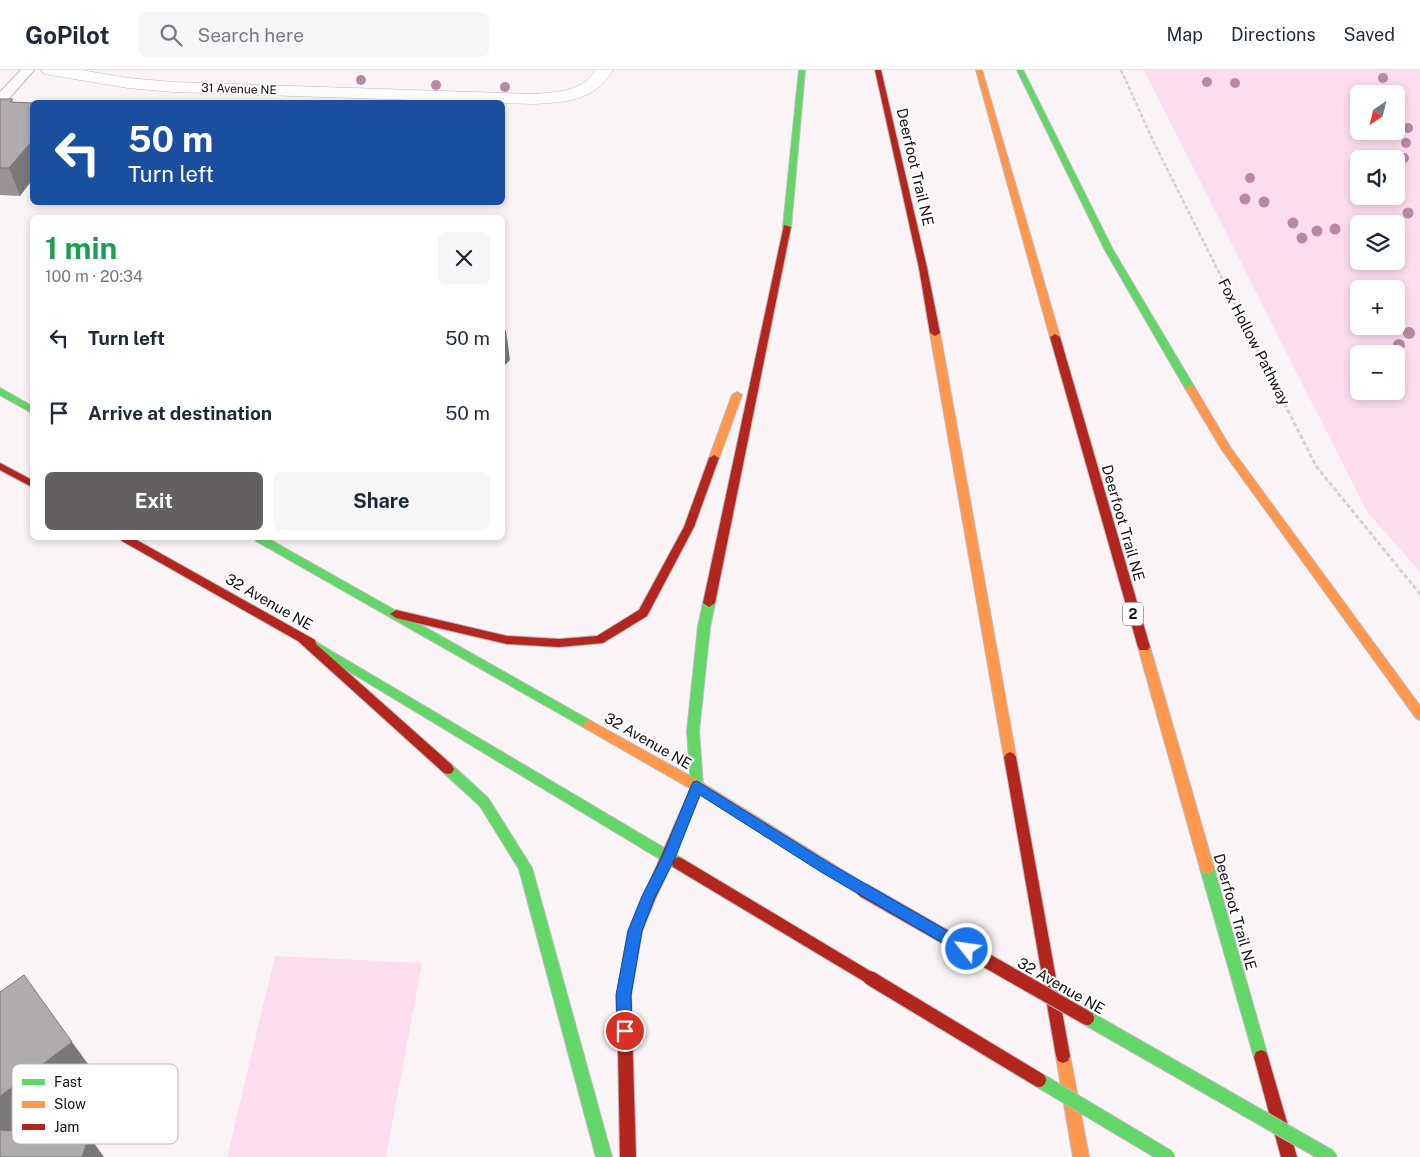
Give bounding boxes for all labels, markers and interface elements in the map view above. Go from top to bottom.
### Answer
search box [139,12,489,57]
text: GoPilot [25,21,109,49]
icon: search [157,21,185,49]
text: Search here [197,24,304,46]
text: Map [1166,24,1203,45]
text: Directions [1231,24,1316,45]
text: Saved [1344,24,1395,45]
street label: 31 Avenue NE [201,81,277,97]
north arrow [1350,85,1405,140]
map controls [1350,85,1405,400]
street label: Deerfoot Trail NE [894,106,937,227]
text: 50 m [128,119,213,160]
icon: left [45,120,110,185]
button: sound [1350,150,1405,205]
text: Turn left [128,161,214,187]
button: layers [1350,215,1405,270]
text: 1 min [45,230,117,266]
button: close [438,232,490,284]
text: 100 m · 20:34 [45,267,143,286]
street label: Fox Hollow Pathway [1215,276,1294,408]
button: + [1350,280,1405,335]
icon: left [45,324,73,352]
text: Turn left [88,327,165,349]
text: 50 m [445,327,490,349]
button: − [1350,345,1405,400]
icon: arrive [45,399,73,427]
text: Arrive at destination [88,402,272,424]
text: 50 m [445,402,490,424]
street label: Deerfoot Trail NE [1099,463,1148,583]
button: Exit [45,472,263,530]
button: Share [273,472,490,530]
street label: 32 Avenue NE [223,570,316,633]
road number: 2 [1123,602,1143,626]
street label: 32 Avenue NE [602,709,695,772]
street label: Deerfoot Trail NE [1211,852,1260,972]
position arrow [940,922,992,974]
street label: 32 Avenue NE [1015,954,1108,1017]
pin [604,1010,646,1052]
icon: arrive [611,1017,639,1045]
legend [12,1064,178,1144]
text: Fast [54,1074,82,1090]
text: Slow [54,1096,86,1112]
text: Jam [54,1119,79,1135]

